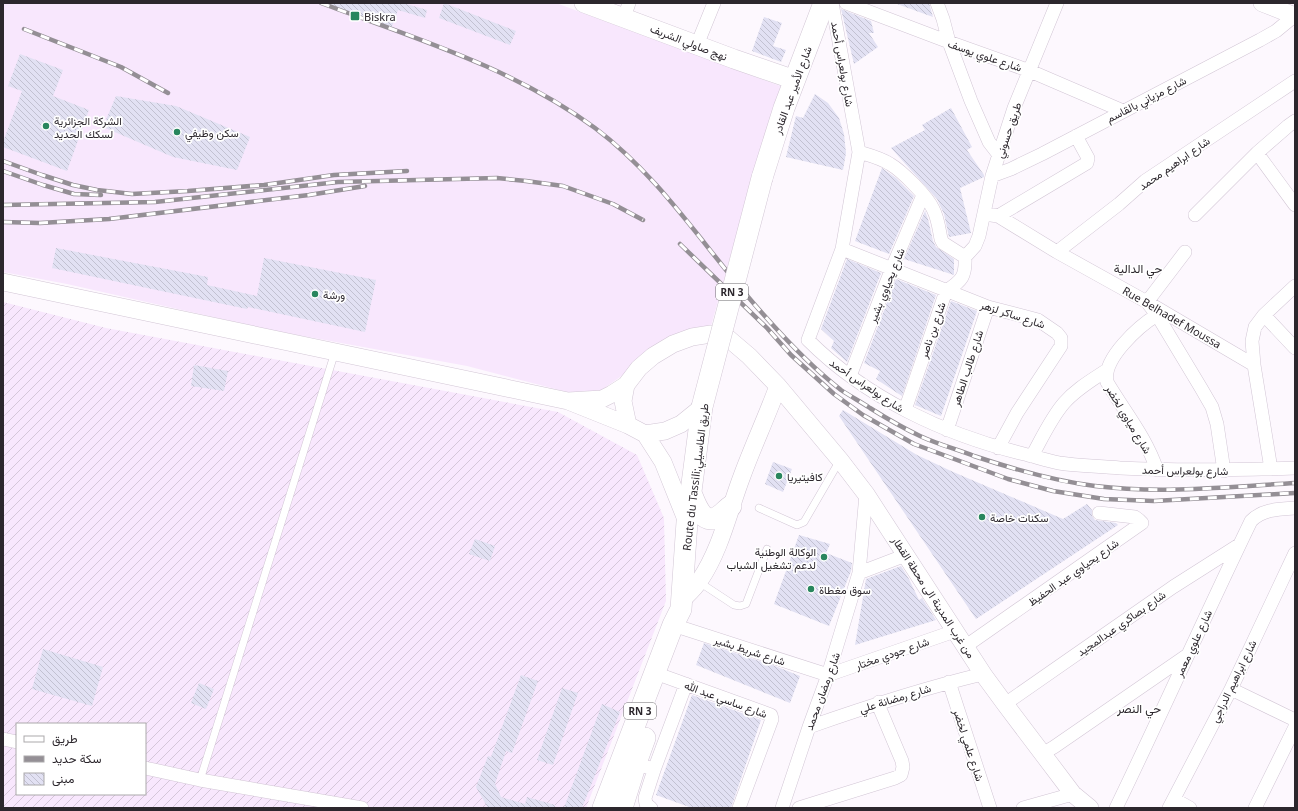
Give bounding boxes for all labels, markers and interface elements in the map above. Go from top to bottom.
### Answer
place label: Biskra [364,9,396,24]
marker: Biskra [349,10,361,22]
street label: نهج صاولي الشربف [647,20,730,66]
street label: شارع بولعراس أحمد [827,20,858,108]
street label: شارع علوي يوسف [945,35,1024,78]
street label: شارع الأمير عبد القادر [769,44,816,137]
street label: شارع مزياني بالقاسم [1103,72,1190,128]
street label: طريق حسوني [991,100,1027,161]
place label: الشركة الجزائرية لسكك الحديد [54,113,122,141]
marker: الشركة الجزائرية لسكك الحديد [41,121,51,131]
place label: سكن وظيفي [185,125,239,143]
marker: سكن وظيفي [172,127,182,137]
street label: شارع ابراهيم محمد [1135,133,1213,194]
street label: شارع يحياوي بشير [864,245,911,327]
district label: حي الدالية [1114,260,1162,279]
street label: Rue Belhadef Moussa [1120,283,1224,351]
road number: RN 3 [716,284,748,300]
place label: ورشة [323,287,345,302]
marker: ورشة [310,289,320,299]
street label: شارع ساكر لزهر [978,296,1047,333]
street label: شارع بن ناصر [915,300,950,361]
street label: شارع طالب الطاهر [947,328,987,409]
street label: شارع بولعراس أحمد [826,355,907,416]
street label: شارع مياوي لخضر [1099,381,1156,458]
street label: Route du Tassili;طريق الطاسيلي [678,402,714,552]
street label: شارع بولعراس أحمد [1142,462,1229,479]
place label: كافيتيريا [787,469,823,484]
marker: كافيتيريا [774,471,784,481]
place label: سكنات خاصة [990,510,1049,525]
marker: سكنات خاصة [977,512,987,522]
street label: من غرب المدينة الى محطة القطار [888,532,979,661]
street label: شارع يحياوي عبد الحفيظ [1025,535,1123,611]
place label: الوكالة الوطنية لدعم تشغيل الشباب [727,544,816,573]
marker: الوكالة الوطنية لدعم تشغيل الشباب [819,552,829,562]
place label: سوق مغطاة [819,582,871,597]
marker: سوق مغطاة [806,584,816,594]
street label: شارع بصاكري عبدالمجيد [1074,587,1170,662]
street label: شارع علوي معمر [1170,607,1218,681]
street label: شارع شريط بشير [711,631,788,670]
street label: شارع جودي مختار [852,633,932,676]
street label: شارع ابراهيم الدراجي [1207,637,1262,726]
street label: شارع رمضان محمد [801,650,844,732]
street label: شارع ساسي عبد الله [681,677,770,724]
street label: شارع رمضانة علي [857,680,934,719]
district label: حي النصر [1116,700,1161,719]
road number: RN 3 [624,703,656,719]
street label: شارع علمي لخضر [947,706,988,784]
legend [16,723,146,795]
text: طريق [52,730,78,747]
text: سكة حديد [52,750,101,767]
text: مبنى [52,770,74,787]

